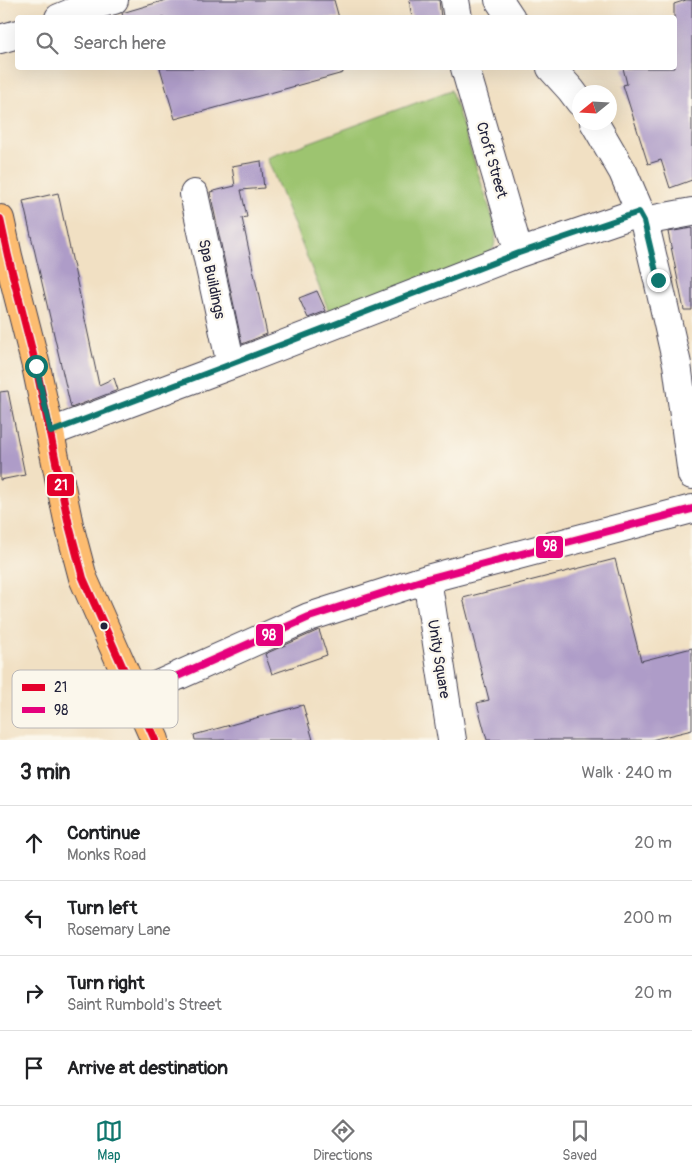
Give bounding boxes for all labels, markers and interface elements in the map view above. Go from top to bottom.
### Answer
search box [15,15,677,70]
icon: search [33,29,61,57]
text: Search here [73,31,166,55]
north arrow [572,85,617,130]
street label: Croft Street [472,120,512,201]
street label: Spa Buildings [194,238,229,321]
route end [647,269,670,292]
route start [25,355,48,378]
line badge: 21 [46,473,75,497]
text: 21 [54,477,68,494]
line badge: 98 [535,535,564,559]
text: 98 [543,538,557,555]
street label: Unity Square [423,618,454,700]
unlabelled marker [99,621,109,631]
line badge: 98 [255,623,284,647]
text: 98 [262,627,276,644]
legend [12,670,178,728]
text: 21 [54,679,67,696]
text: 98 [54,702,68,719]
text: 3 min [20,759,70,786]
text: Walk · 240 m [581,763,672,783]
text: Continue [67,821,140,845]
icon: ahead [20,829,48,857]
text: 20 m [634,833,672,853]
text: Monks Road [67,845,146,865]
text: Turn left [67,896,137,920]
icon: left [20,904,48,932]
text: 200 m [624,908,672,928]
text: Rosemary Lane [67,920,170,940]
text: Turn right [67,971,145,995]
icon: right [20,979,48,1007]
text: 20 m [634,983,672,1003]
text: Saint Rumbold's Street [67,995,222,1015]
icon: arrive [20,1054,48,1082]
text: Arrive at destination [67,1056,228,1080]
tab: Map [95,1117,123,1164]
tab: Directions [313,1117,372,1164]
tab: Saved [562,1117,597,1164]

